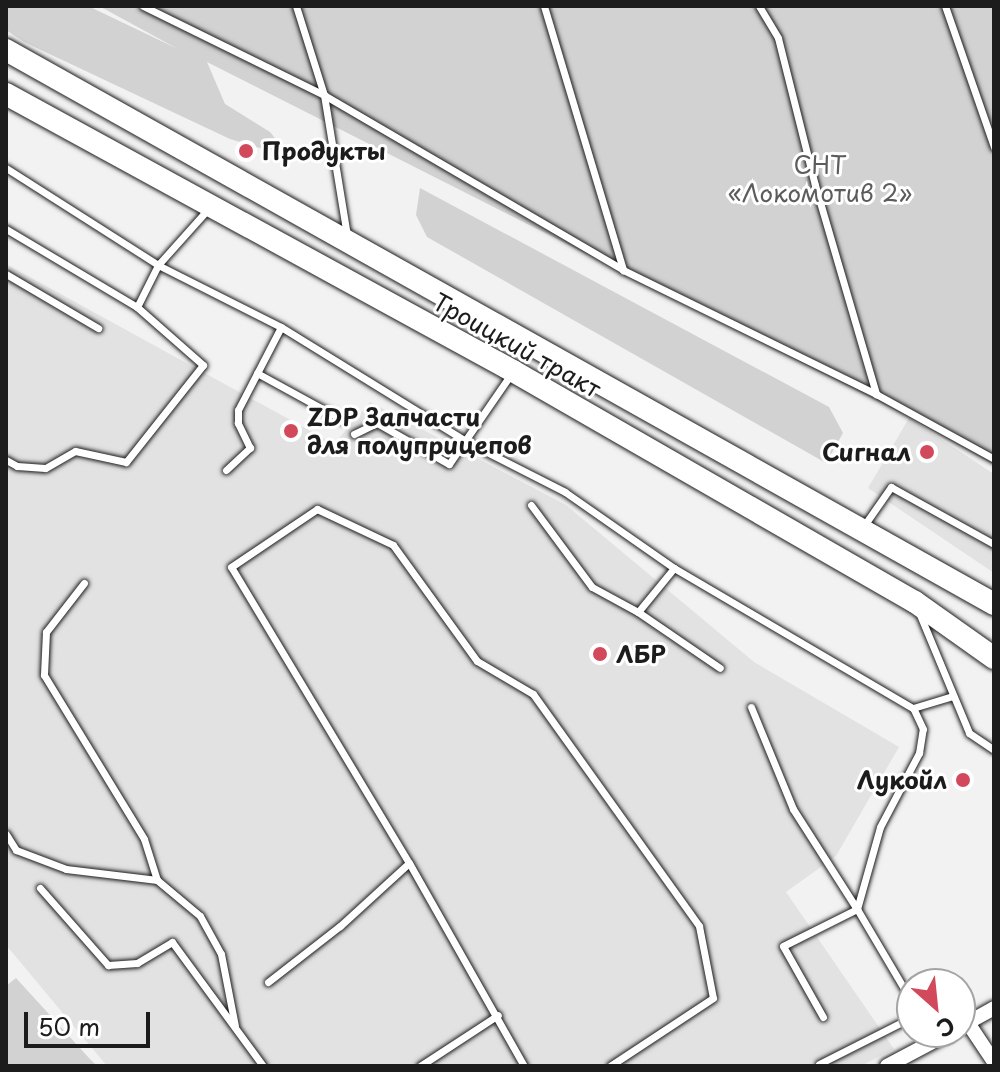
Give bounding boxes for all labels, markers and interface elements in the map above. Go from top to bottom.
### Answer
place label: Продукты [262,137,386,165]
marker: Продукты [237,142,255,160]
park label: СНТ «Локомотив 2» [728,151,912,207]
street label: Троицкий тракт [428,287,606,403]
place label: ZDP Запчасти для полуприцепов [307,403,531,459]
marker: ZDP Запчасти для полуприцепов [282,422,300,440]
place label: Сигнал [822,438,911,466]
marker: Сигнал [918,443,936,461]
place label: ЛБР [616,640,666,668]
marker: ЛБР [591,645,609,663]
place label: Лукойл [857,766,947,794]
marker: Лукойл [954,771,972,789]
north arrow [896,968,976,1048]
scale bar [28,996,154,1046]
text: 50 m [38,1008,100,1044]
text: С [931,1010,961,1047]

